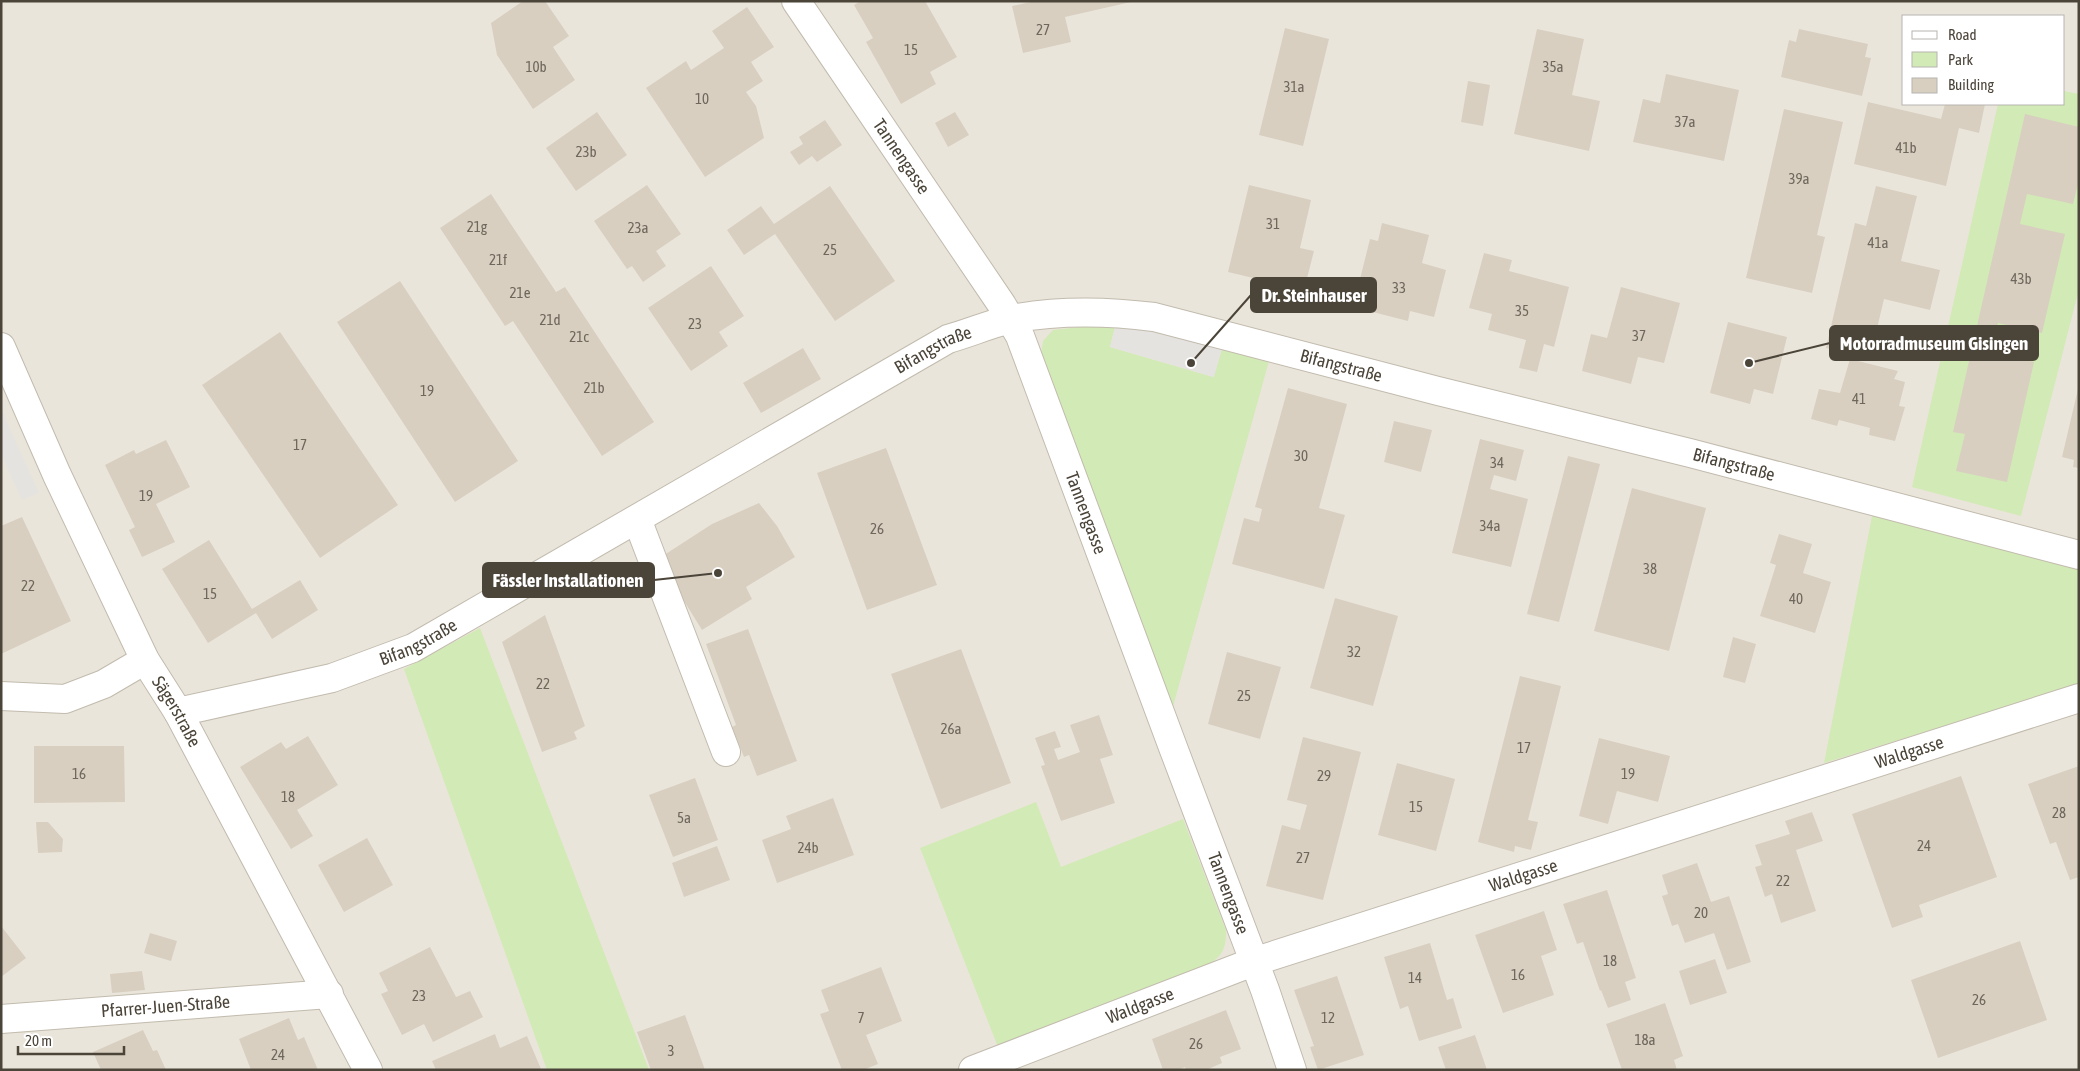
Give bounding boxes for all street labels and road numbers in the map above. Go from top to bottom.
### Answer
street label: Tannengasse [869,115,935,198]
street label: Bifangstraße [891,321,974,378]
street label: Bifangstraße [1298,345,1385,386]
street label: Bifangstraße [1691,443,1777,485]
street label: Tannengasse [1061,469,1111,557]
street label: Bifangstraße [376,614,460,670]
street label: Sägerstraße [148,672,206,750]
street label: Waldgasse [1872,731,1946,773]
street label: Tannengasse [1204,849,1254,937]
street label: Waldgasse [1486,854,1560,896]
street label: Waldgasse [1103,983,1177,1028]
street label: Pfarrer-Juen-Straße [100,991,231,1021]

